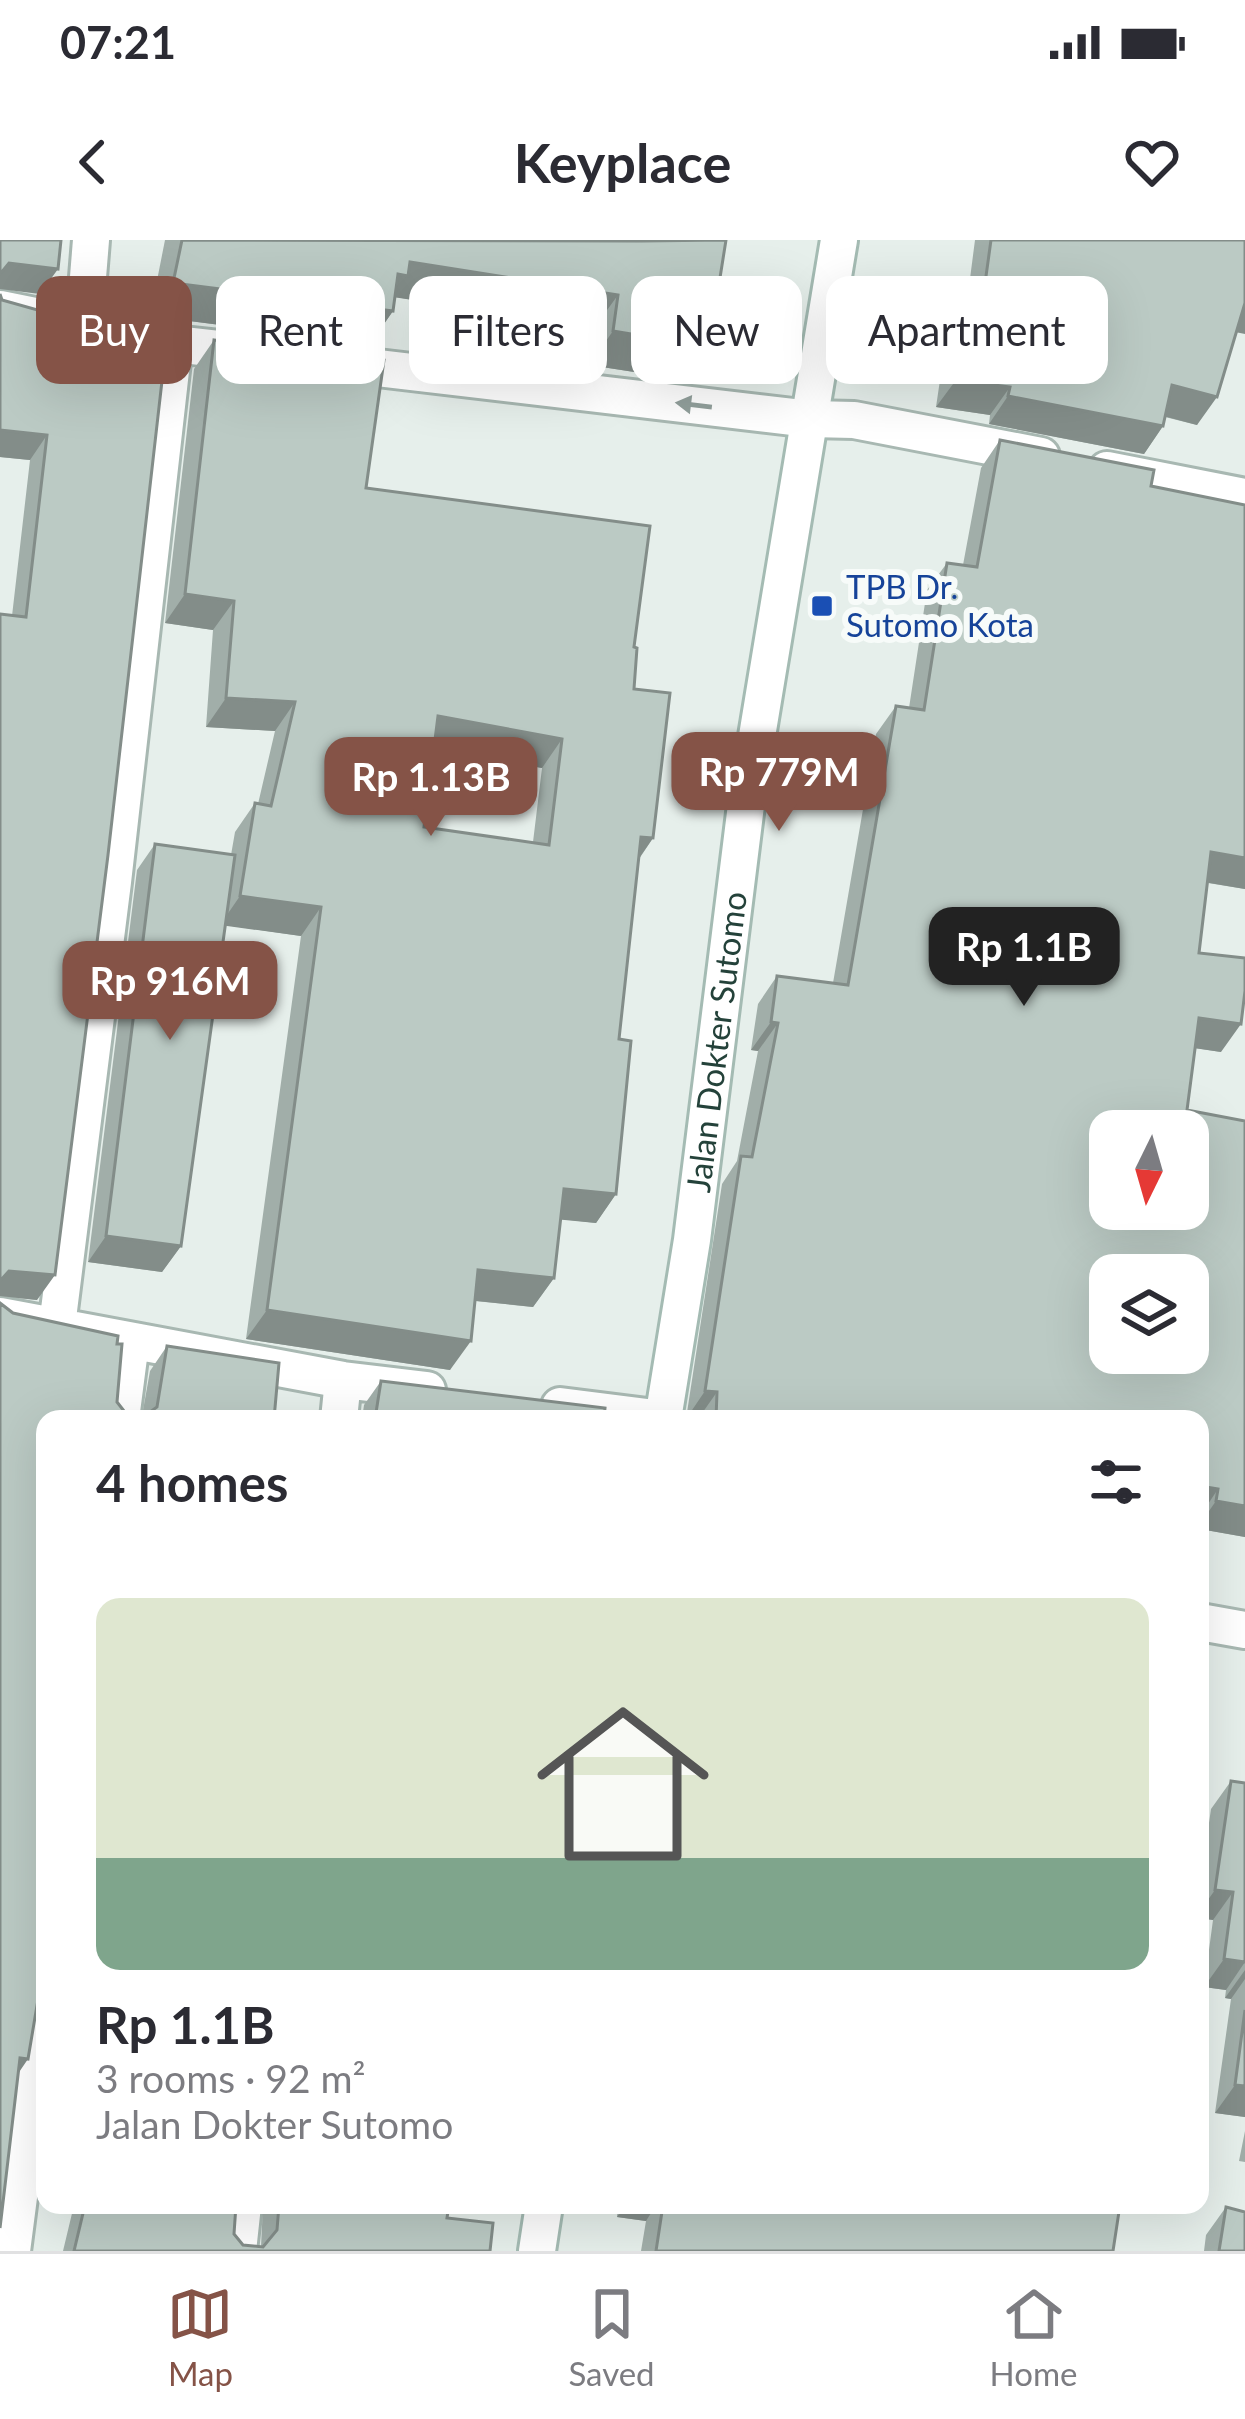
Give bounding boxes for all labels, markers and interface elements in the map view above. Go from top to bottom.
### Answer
text: 07:21 [60,15,176,69]
icon: back [60,129,126,195]
icon: heart [1119,129,1185,195]
text: Keyplace [514,130,731,195]
chip: Buy [36,276,192,384]
chip: Rent [216,276,385,384]
chip: Filters [409,276,607,384]
chip: New [631,276,802,384]
chip: Apartment [826,276,1108,384]
one-way arrow [674,396,712,415]
place label: TPB Dr. Sutomo Kota [846,566,1034,644]
marker: TPB Dr. Sutomo Kota [809,593,835,619]
pin: Rp 779M [668,732,890,834]
pin: Rp 1.13B [307,737,555,839]
text: Rp 779M [698,748,860,794]
text: Rp 1.13B [351,753,511,799]
street label: Jalan Dokter Sutomo [677,889,754,1194]
pin: Rp 1.1B [913,907,1135,1009]
text: Rp 1.1B [956,923,1092,969]
pin: Rp 916M [59,941,281,1043]
text: Rp 916M [89,957,251,1003]
north arrow [1089,1110,1209,1230]
map controls [1089,1110,1209,1374]
button: layers [1089,1254,1209,1374]
icon: filters [1083,1449,1149,1515]
text: 4 homes [96,1452,288,1513]
icon: home [515,1676,731,1892]
text: Rp 1.1B [96,1994,275,2055]
text: 3 rooms · 92 m² [96,2055,366,2101]
text: Jalan Dokter Sutomo [96,2101,453,2147]
tab: Map [167,2281,233,2393]
tab: Saved [568,2281,655,2393]
tab: Home [990,2281,1078,2393]

